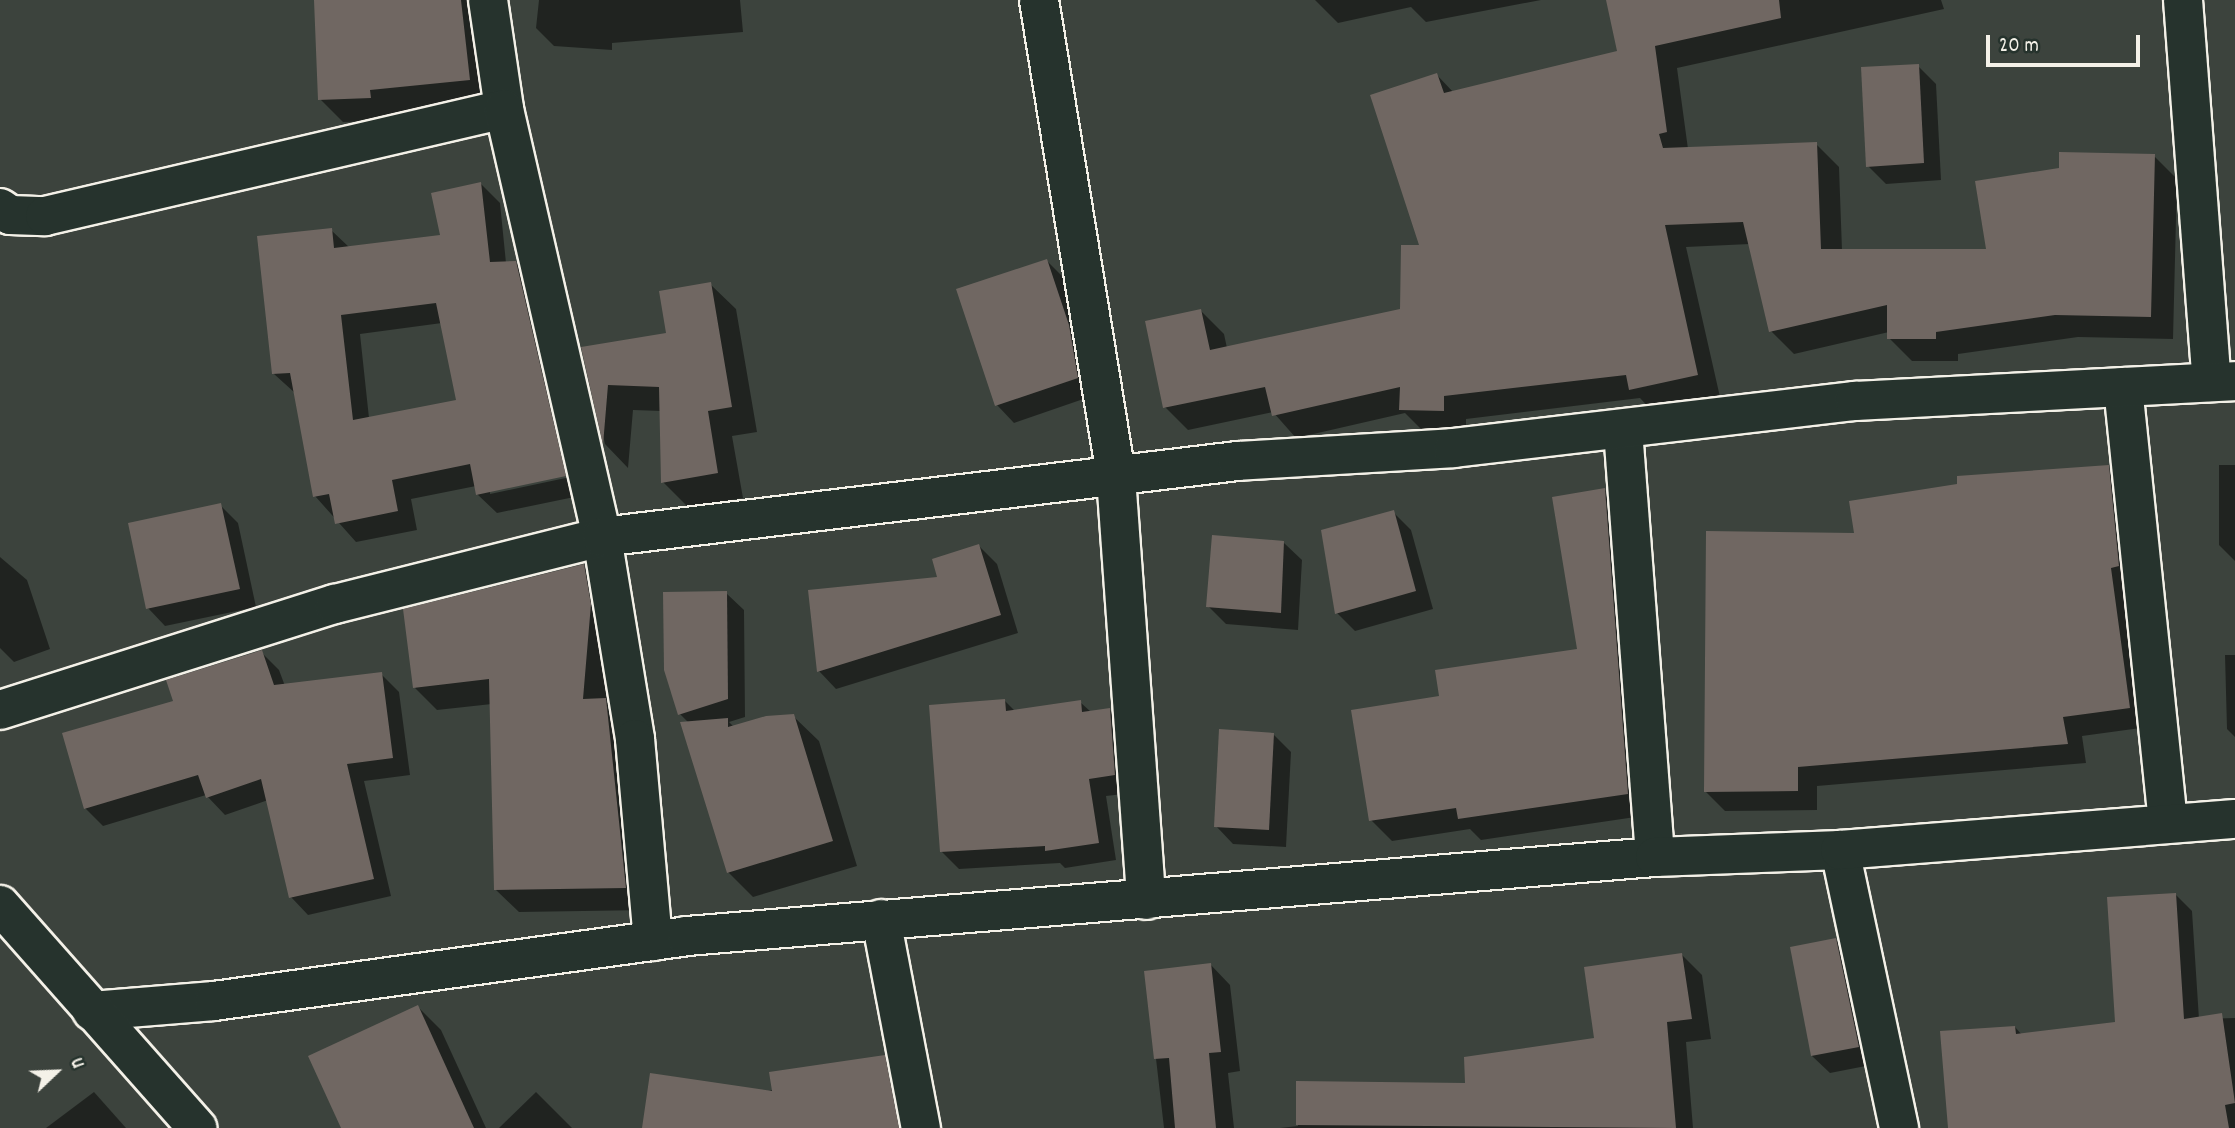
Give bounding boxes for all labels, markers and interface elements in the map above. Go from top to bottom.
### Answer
scale bar [1990,21,2144,65]
text: 20 m [1999,32,2039,62]
north arrow [21,1037,91,1107]
text: U [62,1054,90,1073]

